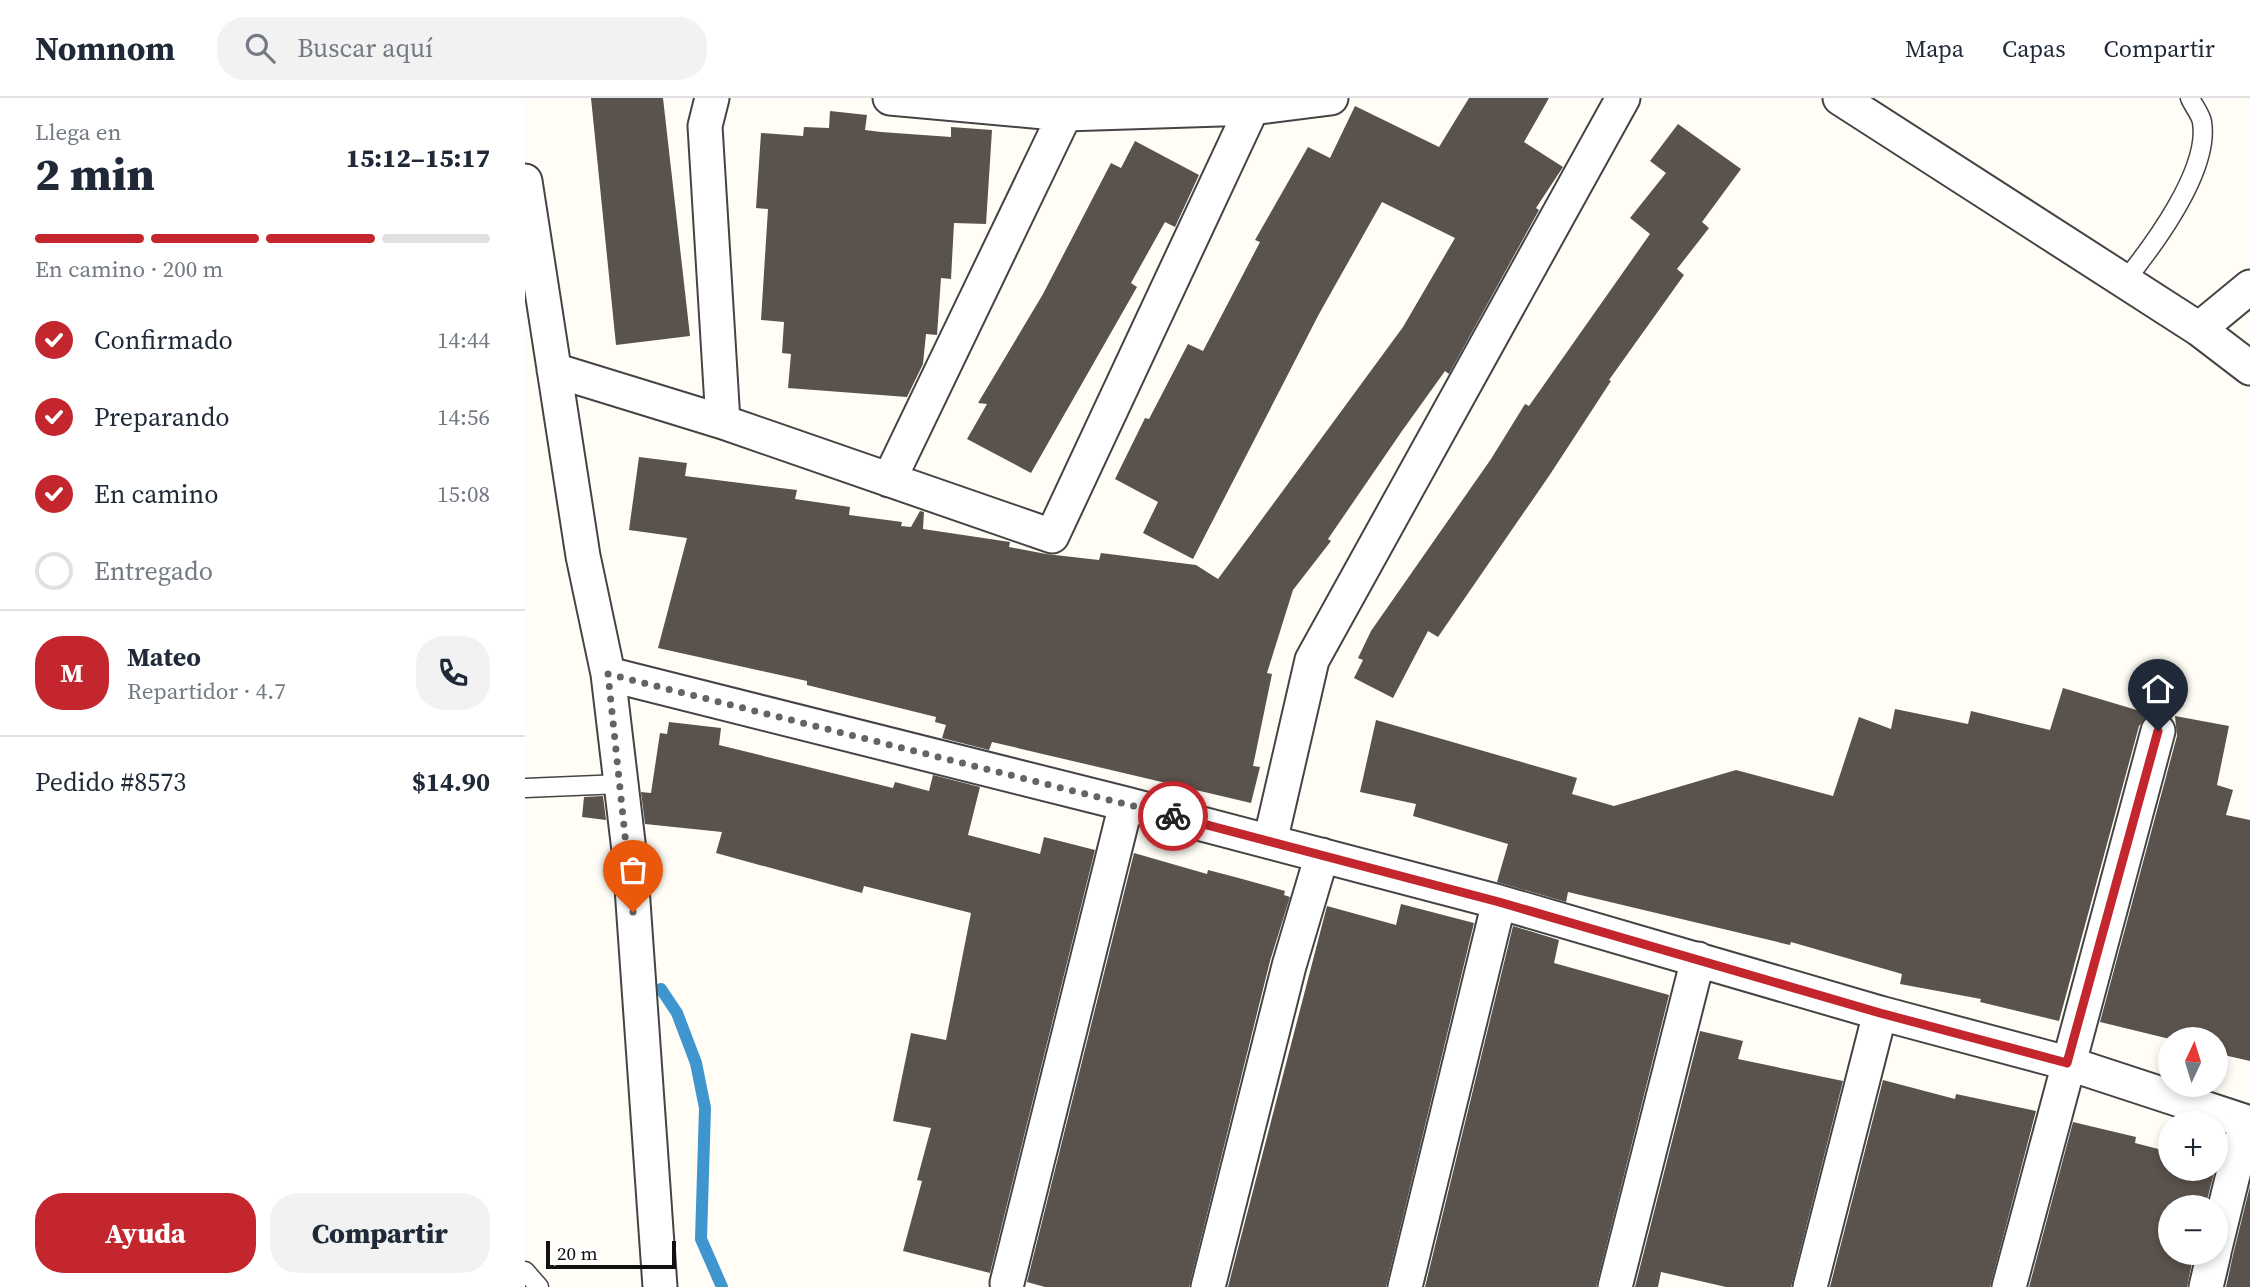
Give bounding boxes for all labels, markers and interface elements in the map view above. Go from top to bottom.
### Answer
search box [217,17,707,80]
text: Nomnom [35,26,175,71]
icon: search [241,29,279,67]
text: Buscar aquí [297,30,433,66]
text: Mapa [1905,32,1964,65]
text: Capas [2002,32,2066,65]
text: Compartir [2104,32,2215,65]
text: Llega en [35,116,121,148]
text: 15:12–15:17 [346,140,490,176]
text: 2 min [35,142,155,205]
text: En camino · 200 m [35,253,223,285]
icon: check [35,321,73,359]
text: Confirmado [94,322,233,358]
text: 14:44 [437,324,490,356]
icon: check [35,398,73,436]
text: Preparando [94,399,230,435]
text: 14:56 [437,401,490,433]
icon: check [35,475,73,513]
text: En camino [94,476,219,512]
text: 15:08 [437,478,490,510]
text: Entregado [94,553,213,589]
button: phone [416,636,490,710]
text: Mateo [127,639,201,675]
text: M [60,655,84,691]
pin [2128,659,2188,731]
icon: home [2139,670,2177,708]
text: Repartidor · 4.7 [127,675,286,707]
text: Pedido #8573 [35,764,186,800]
text: $14.90 [412,764,490,800]
courier [1138,781,1208,851]
icon: bike [1154,797,1192,835]
pin [603,840,663,912]
icon: bag [614,851,652,889]
north arrow [2158,1027,2228,1097]
map controls [2158,1027,2228,1265]
button: + [2158,1111,2228,1181]
button: Ayuda [35,1193,256,1273]
button: Compartir [270,1193,490,1273]
button: − [2158,1195,2228,1265]
scale bar [546,1238,675,1270]
text: 20 m [557,1240,598,1266]

